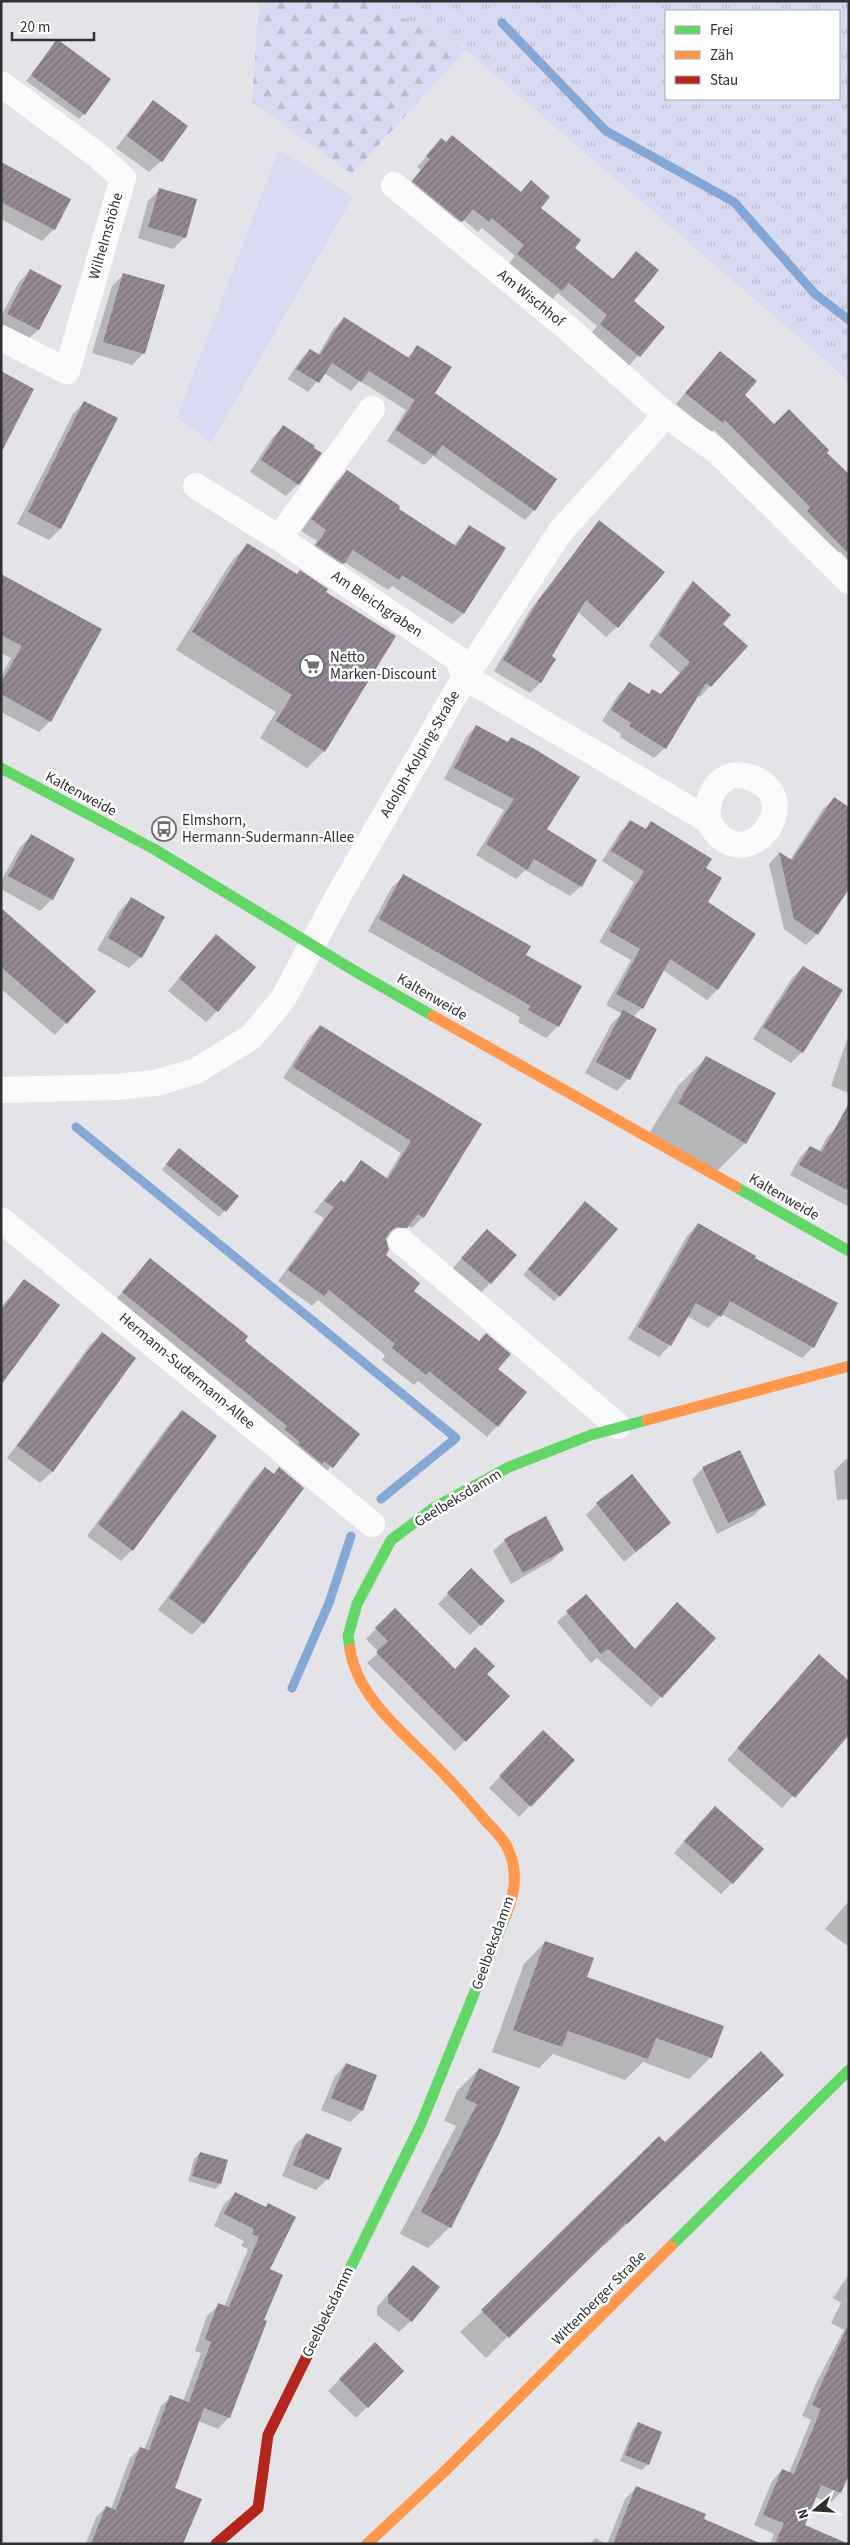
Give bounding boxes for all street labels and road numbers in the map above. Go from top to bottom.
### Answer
street label: Wilhelmshöhe [84,190,128,282]
street label: Am Wischhof [493,264,570,332]
street label: Am Bleichgraben [327,566,427,642]
street label: Adolph-Kolping-Straße [375,687,465,821]
street label: Kaltenweide [42,766,120,822]
street label: Kaltenweide [393,968,471,1026]
street label: Kaltenweide [745,1168,823,1226]
street label: Hermann-Sudermann-Allee [114,1308,260,1434]
street label: Geelbeksdamm [411,1464,505,1532]
street label: Geelbeksdamm [466,1893,520,1993]
street label: Wittenberger Straße [547,2246,651,2350]
street label: Geelbeksdamm [297,2263,359,2361]

